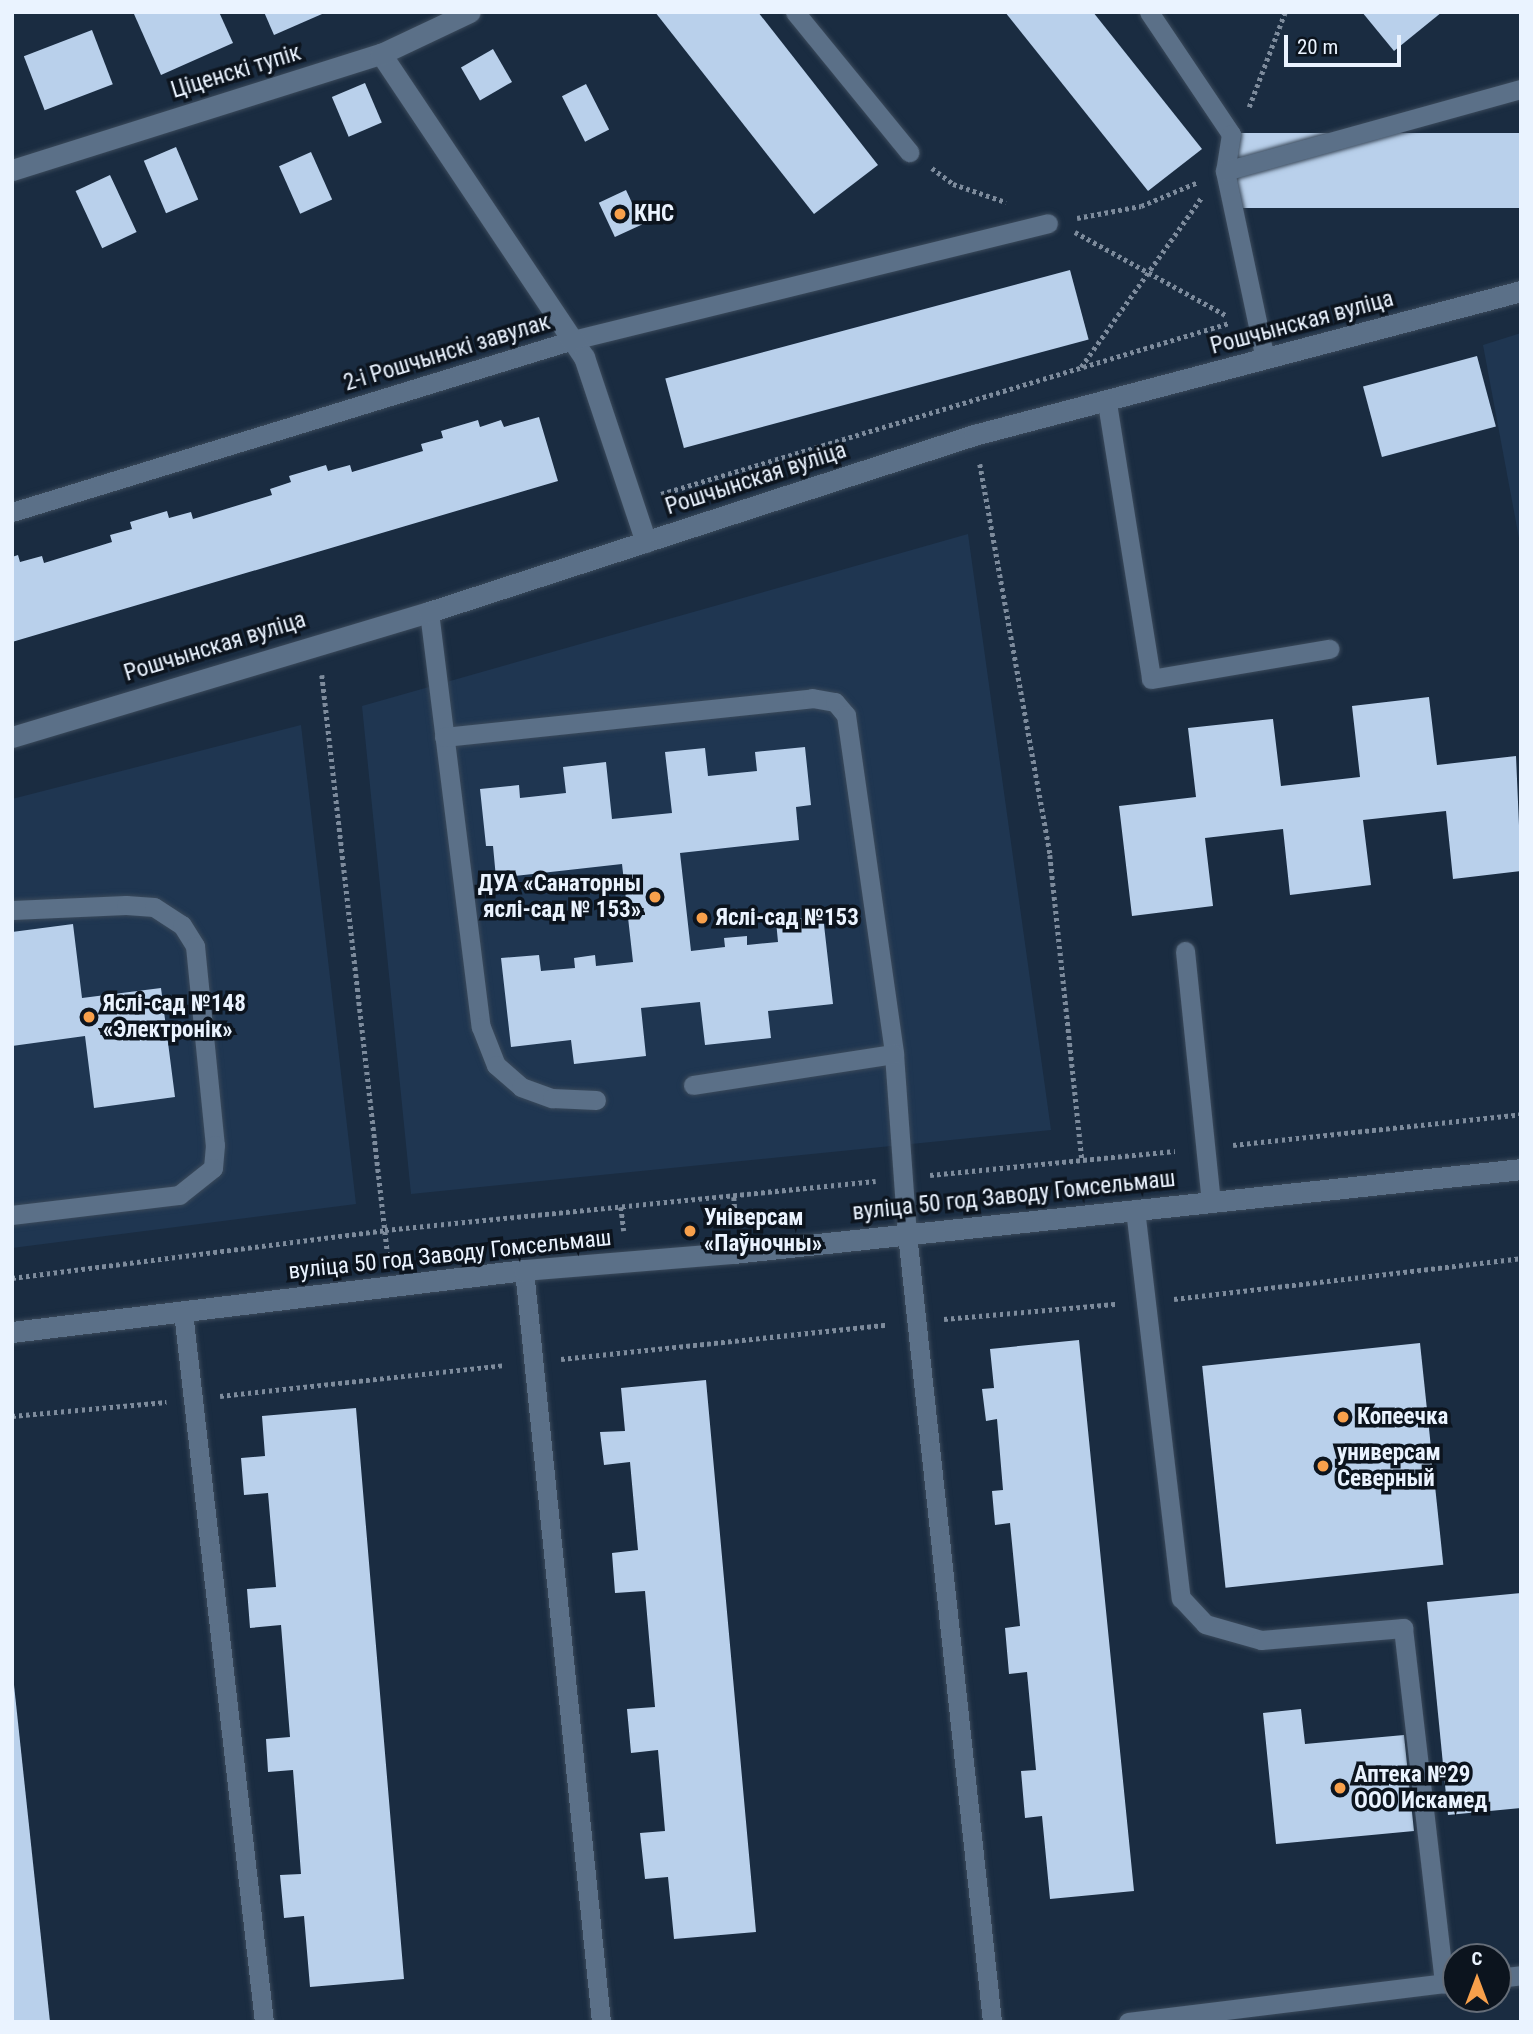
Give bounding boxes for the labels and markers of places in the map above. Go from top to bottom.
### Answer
place label: КНС [634,200,674,228]
marker: КНС [612,206,628,222]
place label: ДУА «Санаторны яслі-сад № 153» [478,870,641,924]
marker: ДУА «Санаторны яслі-сад № 153» [647,889,663,905]
place label: Яслі-сад №153 [716,904,859,932]
marker: Яслі-сад №153 [694,910,710,926]
place label: Яслі-сад №148 «Электронік» [103,990,246,1044]
marker: Яслі-сад №148 «Электронік» [81,1009,97,1025]
place label: Універсам «Паўночны» [704,1204,822,1258]
marker: Універсам «Паўночны» [682,1223,698,1239]
place label: Копеечка [1357,1403,1448,1431]
marker: Копеечка [1335,1409,1351,1425]
place label: универсам Северный [1337,1439,1441,1493]
marker: универсам Северный [1315,1458,1331,1474]
place label: Аптека №29 ООО Искамед [1354,1761,1487,1815]
marker: Аптека №29 ООО Искамед [1332,1780,1348,1796]

